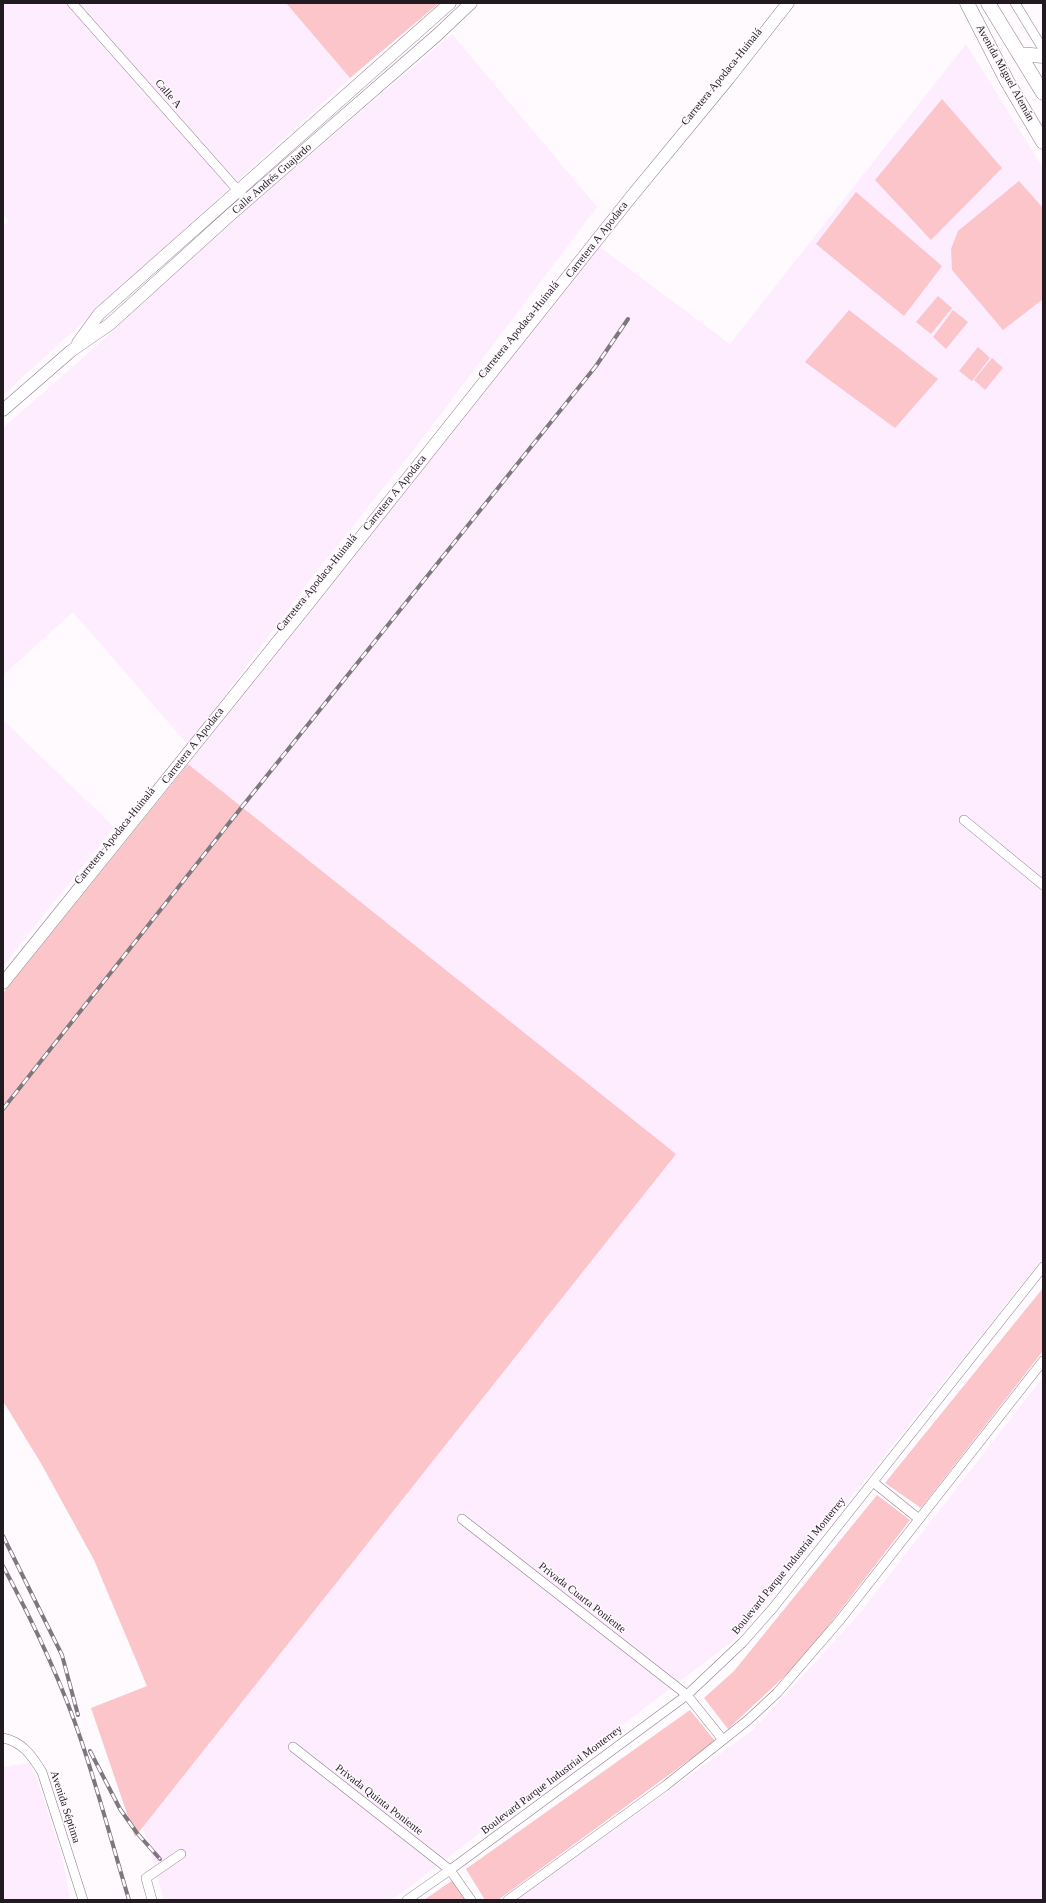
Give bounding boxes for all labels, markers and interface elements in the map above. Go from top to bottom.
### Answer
street label: Avenida Miguel Alemán [973,22,1037,124]
street label: Carretera Apodaca-Huinalá [679,26,765,128]
street label: Calle A [152,77,184,111]
street label: Calle Andrés Guajardo [229,141,315,217]
street label: Carretera A Apodaca [563,199,631,281]
street label: Carretera Apodaca-Huinalá [476,279,562,381]
street label: Carretera A Apodaca [360,453,430,533]
street label: Carretera Apodaca-Huinalá [274,532,360,634]
street label: Carretera A Apodaca [159,705,227,787]
street label: Carretera Apodaca-Huinalá [72,785,158,887]
street label: Boulevard Parque Industrial Monterrey [729,1495,849,1637]
street label: Privada Cuarta Poniente [536,1560,628,1636]
street label: Boulevard Parque Industrial Monterrey [479,1723,625,1837]
street label: Privada Quinta Poniente [333,1762,425,1838]
street label: Avenida Séptima [47,1769,83,1845]

